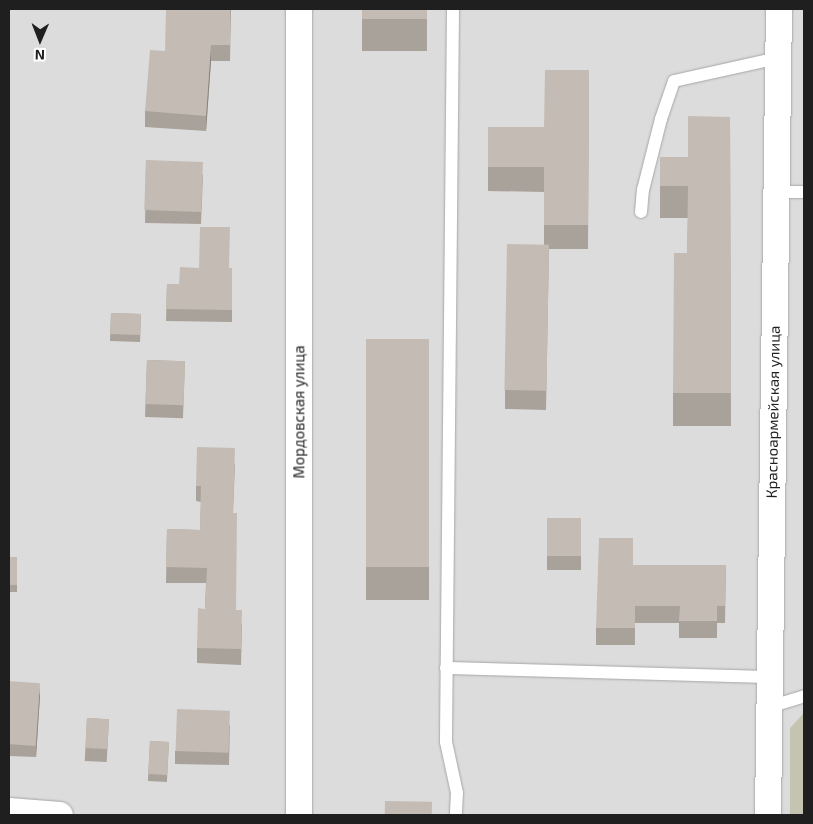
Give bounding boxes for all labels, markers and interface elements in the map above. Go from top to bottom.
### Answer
north arrow [15,15,65,65]
text: N [35,47,45,64]
street label: Красноармейская улица [762,325,784,499]
street label: Мордовская улица [290,345,308,479]

